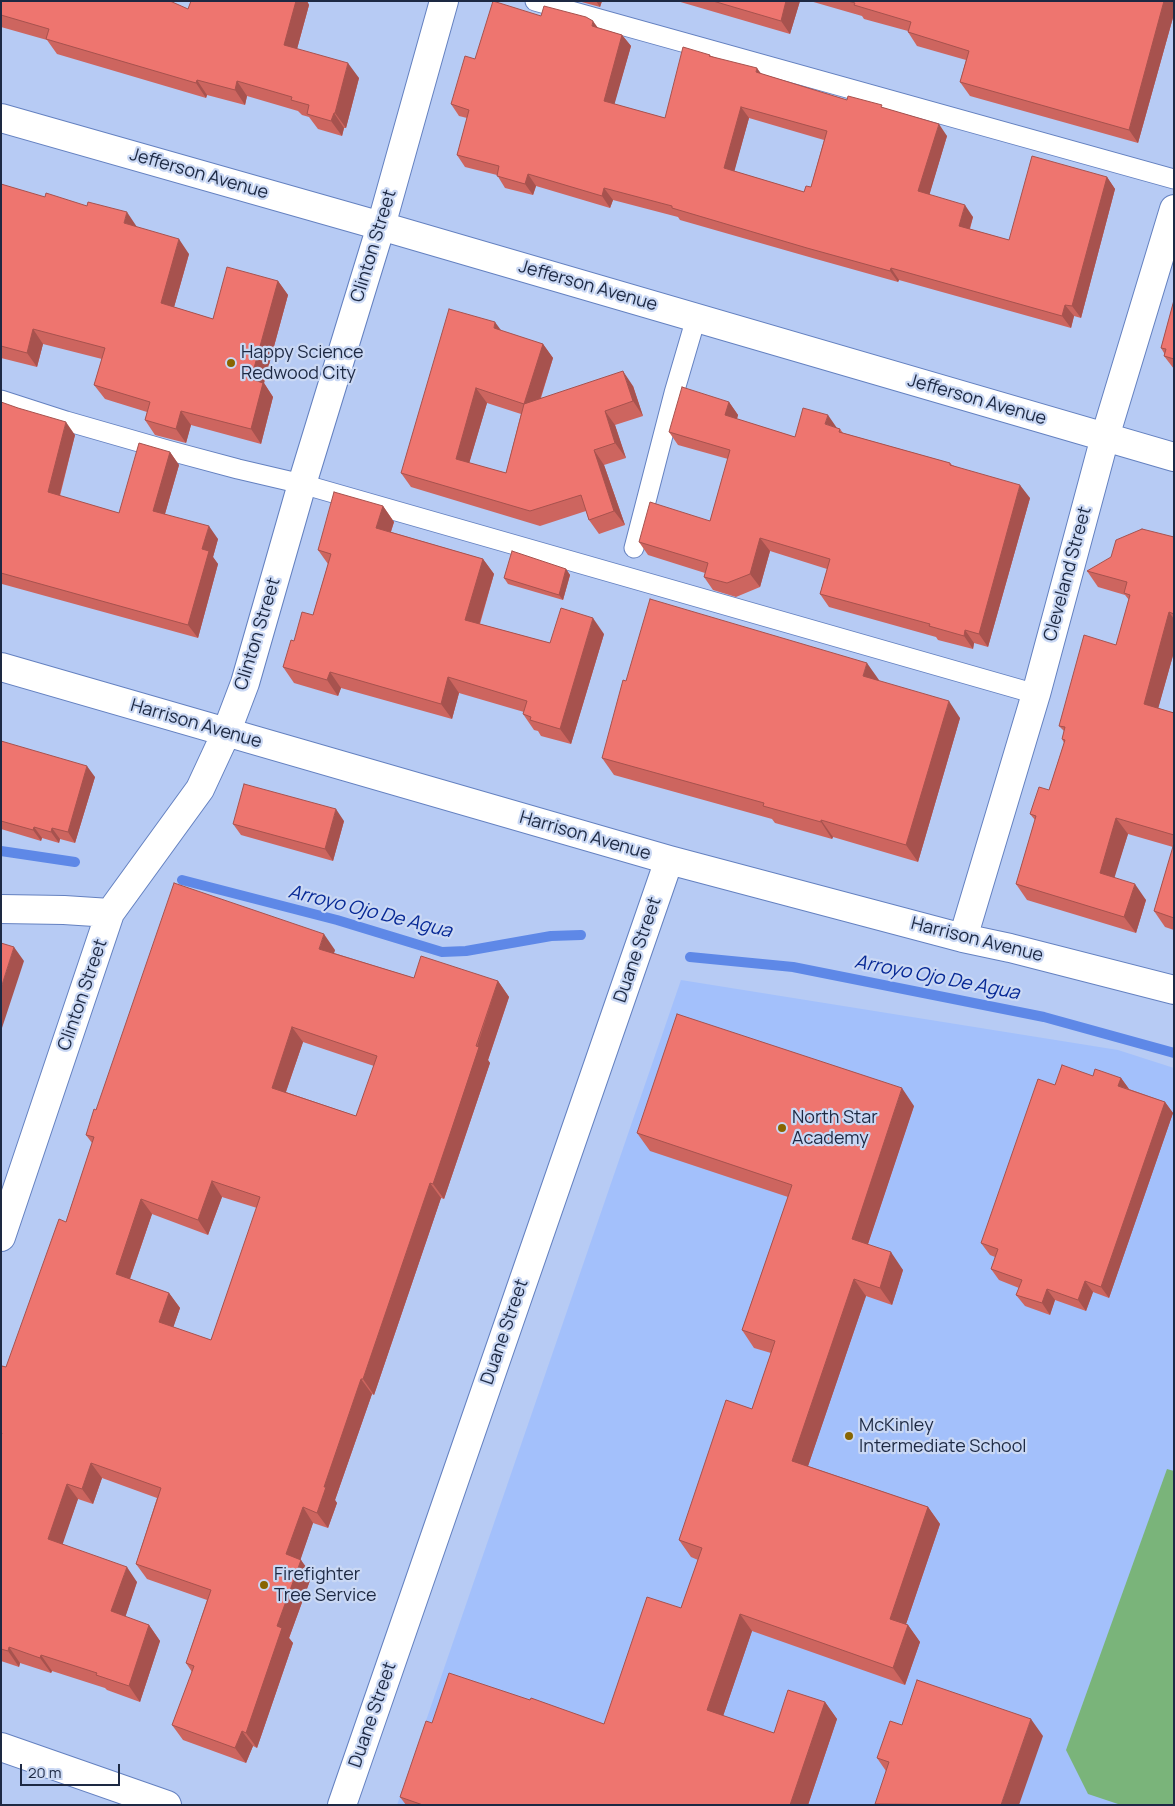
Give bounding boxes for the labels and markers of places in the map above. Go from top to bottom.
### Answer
place label: Happy Science Redwood City [241,342,363,384]
marker: Happy Science Redwood City [225,357,237,369]
place label: North Star Academy [792,1107,878,1150]
marker: North Star Academy [776,1122,788,1134]
place label: McKinley Intermediate School [859,1415,1027,1458]
marker: McKinley Intermediate School [843,1430,855,1442]
place label: Firefighter Tree Service [274,1564,376,1606]
marker: Firefighter Tree Service [258,1579,270,1591]

